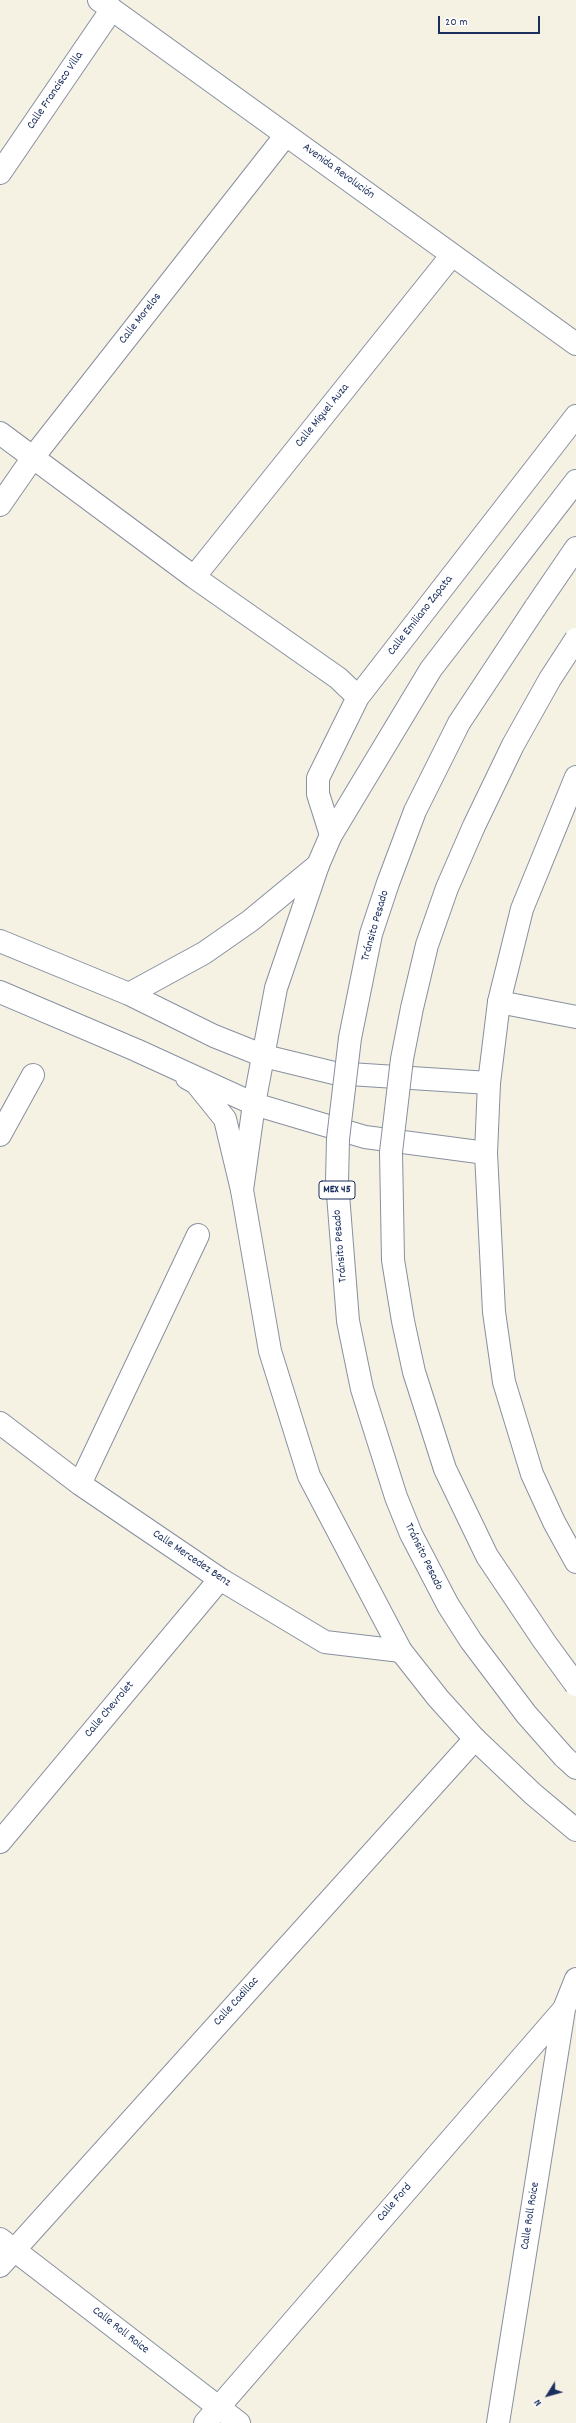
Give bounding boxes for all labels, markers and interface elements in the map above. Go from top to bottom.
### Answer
scale bar [440,8,542,34]
text: 20 m [445,14,468,31]
street label: Calle Francisco Villa [25,49,87,133]
street label: Avenida Revolución [299,141,377,203]
street label: Calle Morelos [117,291,165,347]
street label: Calle Miguel Auza [293,381,353,451]
street label: Calle Emiliano Zapata [385,573,457,659]
street label: Tránsito Pesado [359,889,393,963]
road number: MEX 45 [319,1181,355,1199]
street label: Tránsito Pesado [331,1209,351,1283]
street label: Tránsito Pesado [401,1521,445,1593]
street label: Calle Mercedez Benz [149,1527,233,1591]
street label: Calle Chevrolet [82,1679,138,1741]
street label: Calle Cadillac [211,1975,263,2029]
street label: Calle Ford [374,2181,416,2225]
street label: Calle Roll Roice [519,2181,543,2251]
street label: Calle Roll Roice [89,2304,151,2358]
north arrow [528,2375,568,2415]
text: N [530,2395,546,2409]

